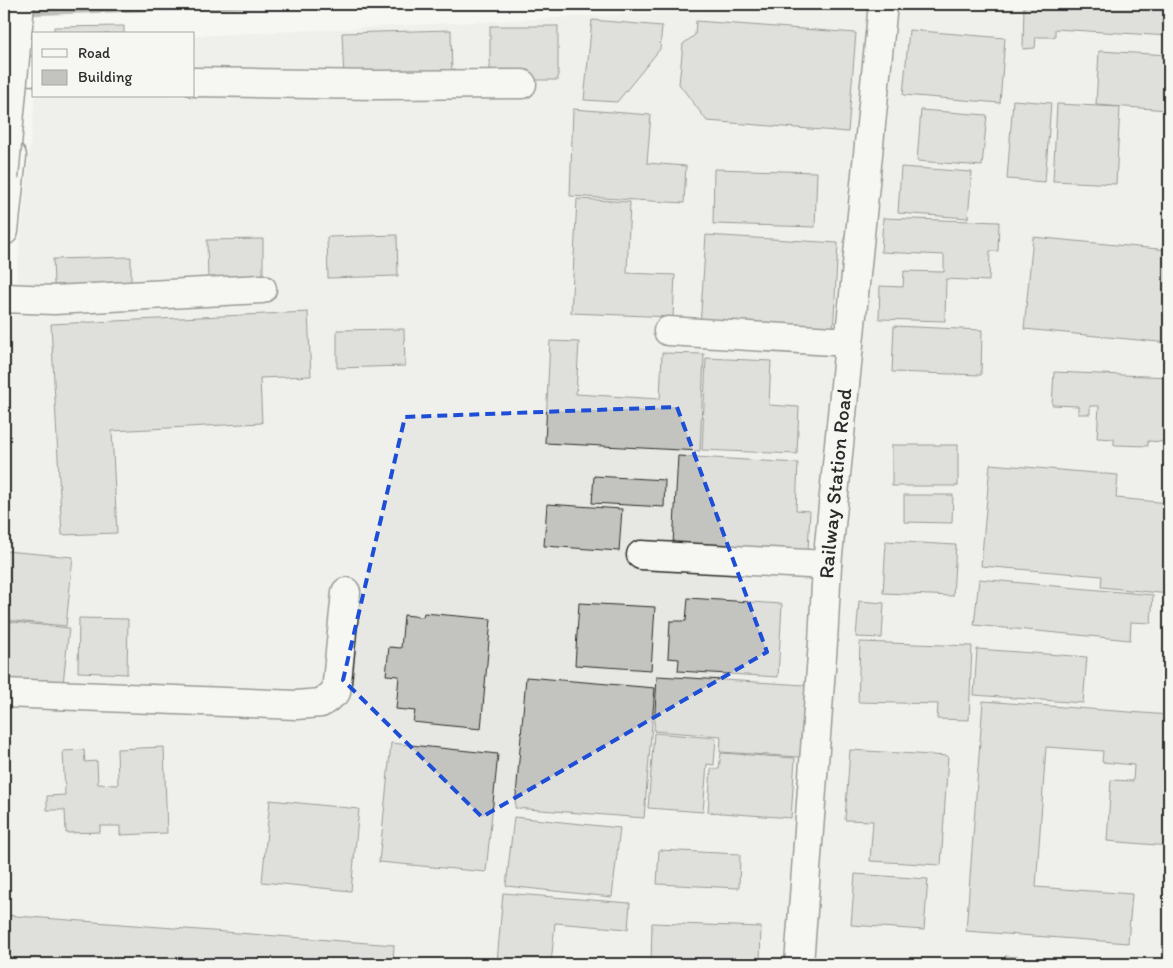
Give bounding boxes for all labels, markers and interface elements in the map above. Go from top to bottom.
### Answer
legend [32,32,195,98]
text: Road [78,44,111,62]
text: Building [78,68,132,86]
street label: Railway Station Road [813,386,857,579]

